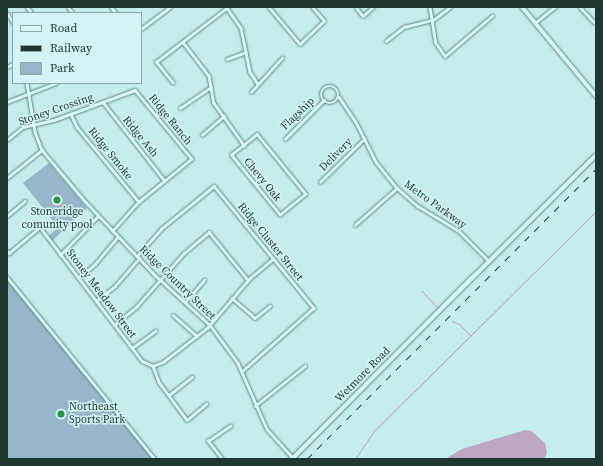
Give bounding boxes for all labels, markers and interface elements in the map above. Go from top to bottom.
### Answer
legend [12,12,142,84]
text: Road [50,20,77,36]
text: Railway [50,40,92,56]
text: Park [50,60,75,76]
street label: Stoney Crossing [17,91,95,129]
street label: Ridge Ranch [146,92,194,148]
street label: Flagship [278,95,318,133]
street label: Ridge Ash [119,114,161,160]
street label: Ridge Smoke [85,125,135,183]
street label: Delivery [317,136,355,174]
street label: Chevy Oak [240,156,284,204]
street label: Metro Parkway [401,178,469,232]
marker: Stoneridge comunity pool [52,195,62,205]
street label: Ridge Cluster Street [235,200,305,284]
place label: Stoneridge comunity pool [21,206,93,232]
street label: Ridge Country Street [136,243,218,323]
street label: Stoney Meadow Street [63,247,139,341]
street label: Wetmore Road [333,345,393,405]
place label: Northeast Sports Park [69,401,125,427]
marker: Northeast Sports Park [56,409,66,419]

